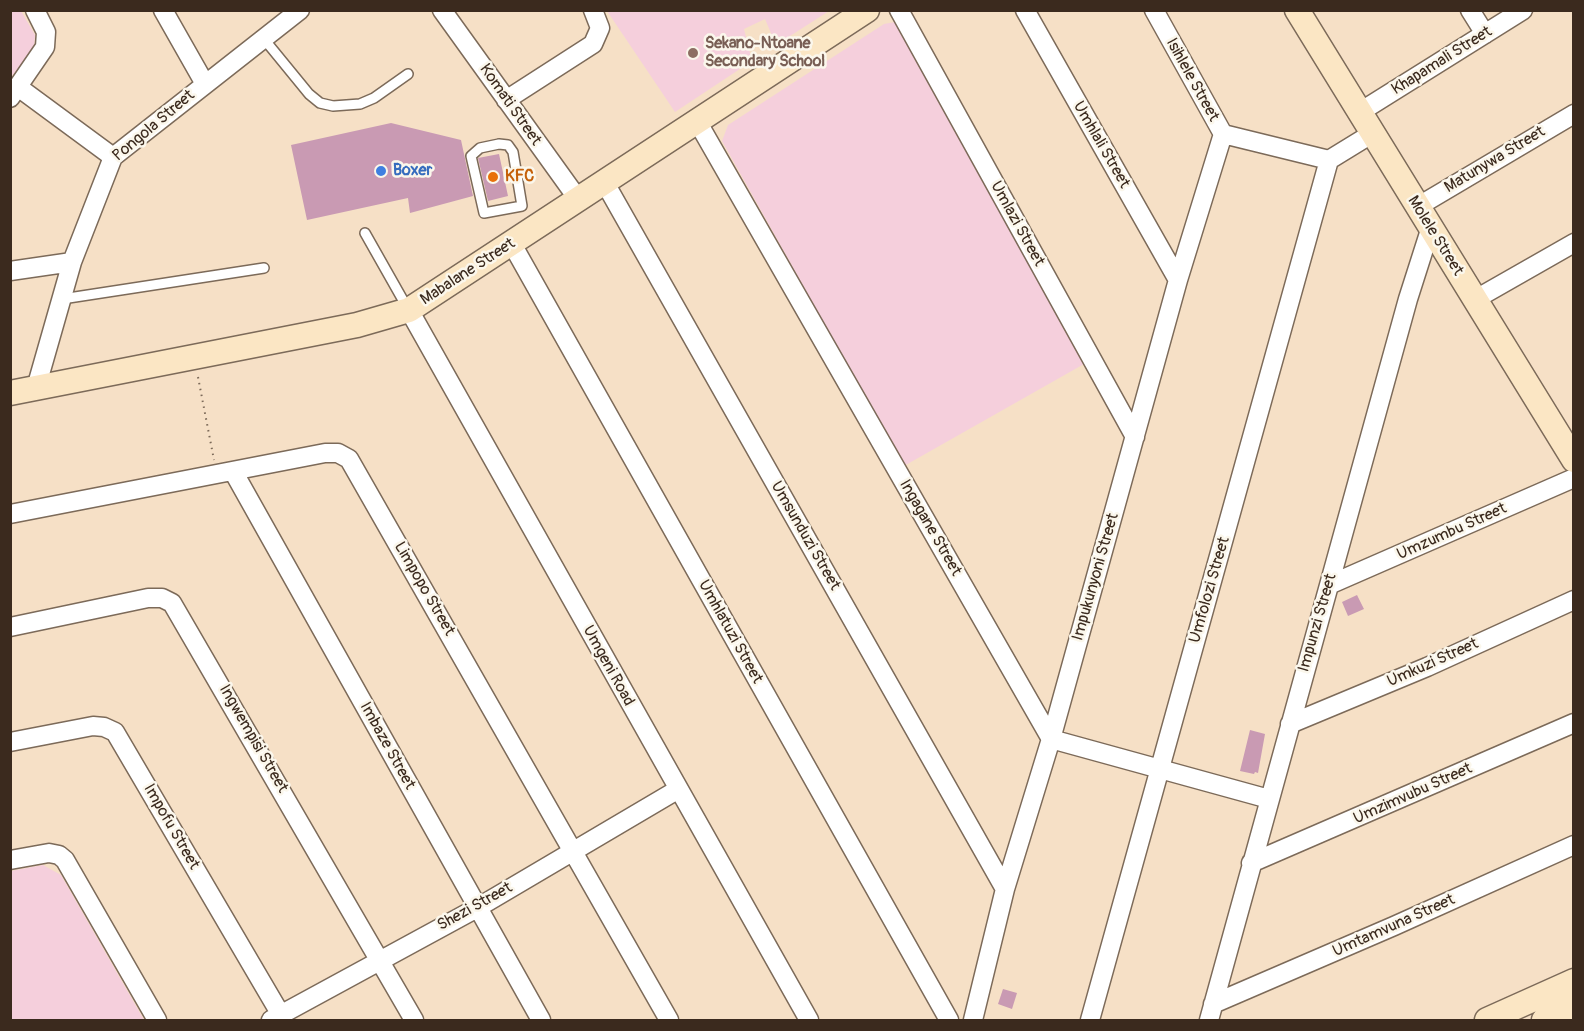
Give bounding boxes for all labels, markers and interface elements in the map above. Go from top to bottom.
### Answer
street label: Khapamali Street [1388,22,1496,100]
place label: Sekano-Ntoane Secondary School [705,34,825,72]
street label: Isihlele Street [1161,35,1223,125]
marker: Sekano-Ntoane Secondary School [686,46,700,60]
street label: Komati Street [475,61,545,149]
street label: Pongola Street [109,86,199,166]
street label: Umhlali Street [1068,98,1134,192]
street label: Matunywa Street [1441,123,1549,197]
place label: Boxer [393,161,432,181]
marker: Boxer [374,164,388,178]
place label: KFC [505,167,534,187]
marker: KFC [486,170,500,184]
street label: Umlazi Street [986,178,1048,270]
street label: Molele Street [1403,193,1467,279]
street label: Mabalane Street [417,234,519,310]
street label: Ingagane Street [895,476,965,580]
street label: Umsunduzi Street [766,478,844,594]
street label: Umzumbu Street [1394,499,1510,565]
street label: Impukunyoni Street [1069,511,1123,643]
street label: Umfolozi Street [1186,535,1234,645]
street label: Limpopo Street [389,539,459,639]
street label: Impunzi Street [1295,572,1341,674]
street label: Umhlatuzi Street [694,577,766,687]
street label: Umgeni Road [578,622,638,710]
street label: Umkuzi Street [1385,634,1481,692]
street label: Ingwempisi Street [214,682,292,796]
street label: Imbaze Street [355,699,419,793]
street label: Umzimvubu Street [1351,759,1475,829]
street label: Impofu Street [139,781,203,873]
street label: Shezi Street [434,879,516,935]
street label: Umtamvuna Street [1330,890,1458,962]

